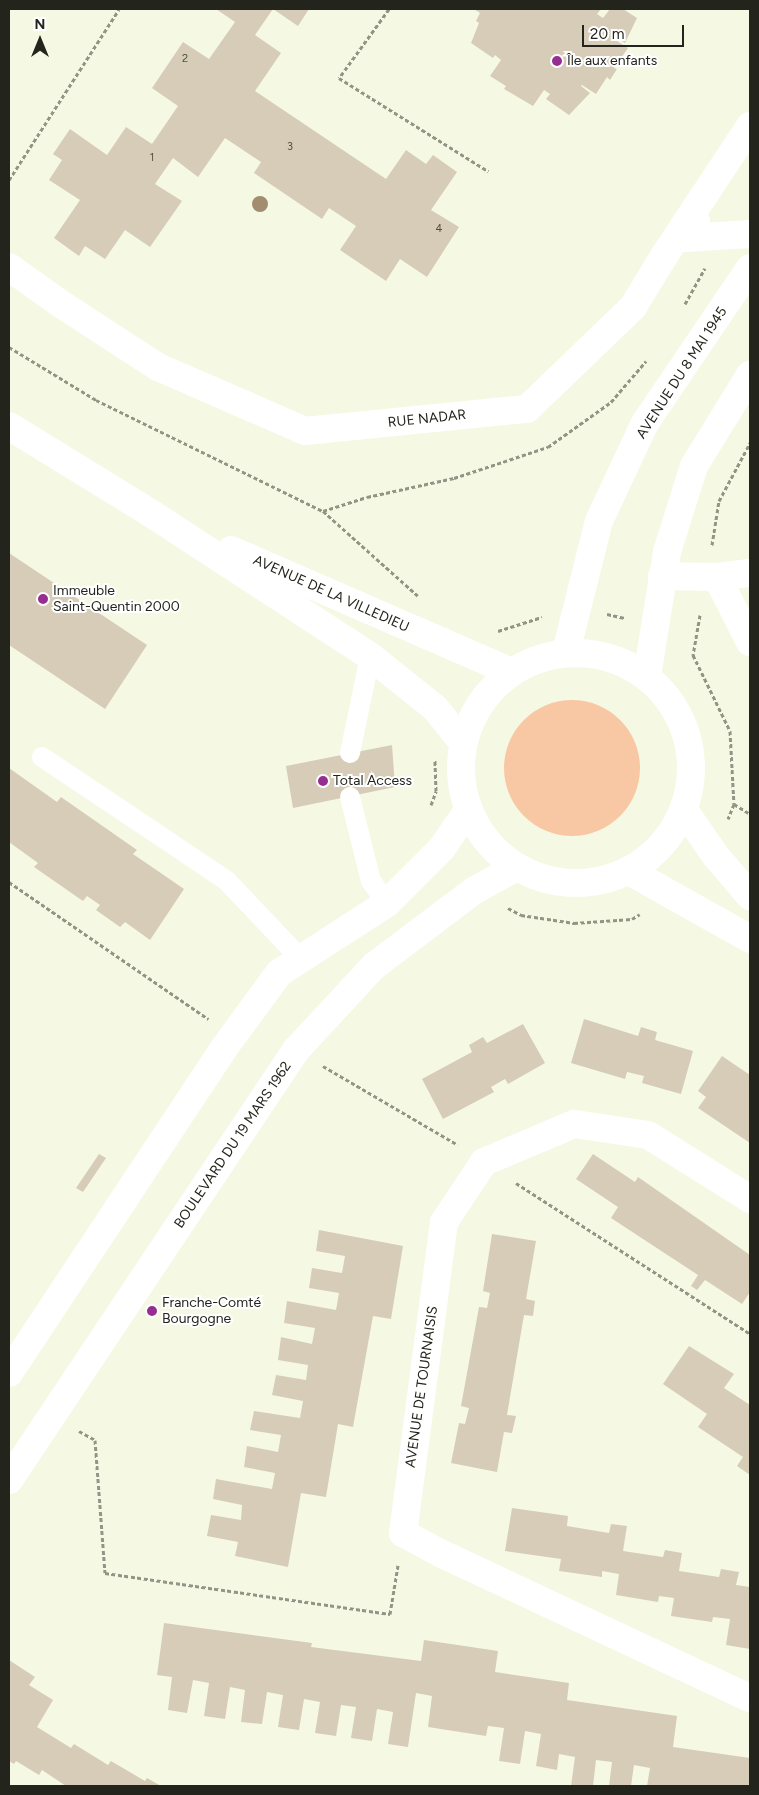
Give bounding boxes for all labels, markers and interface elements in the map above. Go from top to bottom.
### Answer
north arrow [15,15,65,65]
scale bar [584,15,686,47]
text: N [35,16,45,33]
text: 20 m [590,25,624,43]
house number: 2 [182,52,188,66]
place label: Île aux enfants [567,53,657,69]
marker: Île aux enfants [551,55,563,67]
house number: 3 [287,140,293,154]
house number: 1 [150,151,154,165]
house number: 4 [436,222,442,236]
street label: AVENUE DU 8 MAI 1945 [633,304,731,442]
street label: RUE NADAR [387,407,467,431]
street label: AVENUE DE LA VILLEDIEU [250,552,412,636]
place label: Immeuble Saint-Quentin 2000 [53,583,180,616]
marker: Immeuble Saint-Quentin 2000 [37,593,49,605]
place label: Total Access [333,773,412,789]
marker: Total Access [317,775,329,787]
street label: BOULEVARD DU 19 MARS 1962 [171,1059,295,1231]
place label: Franche-Comté Bourgogne [162,1295,261,1328]
marker: Franche-Comté Bourgogne [146,1305,158,1317]
street label: AVENUE DE TOURNAISIS [402,1305,442,1469]

